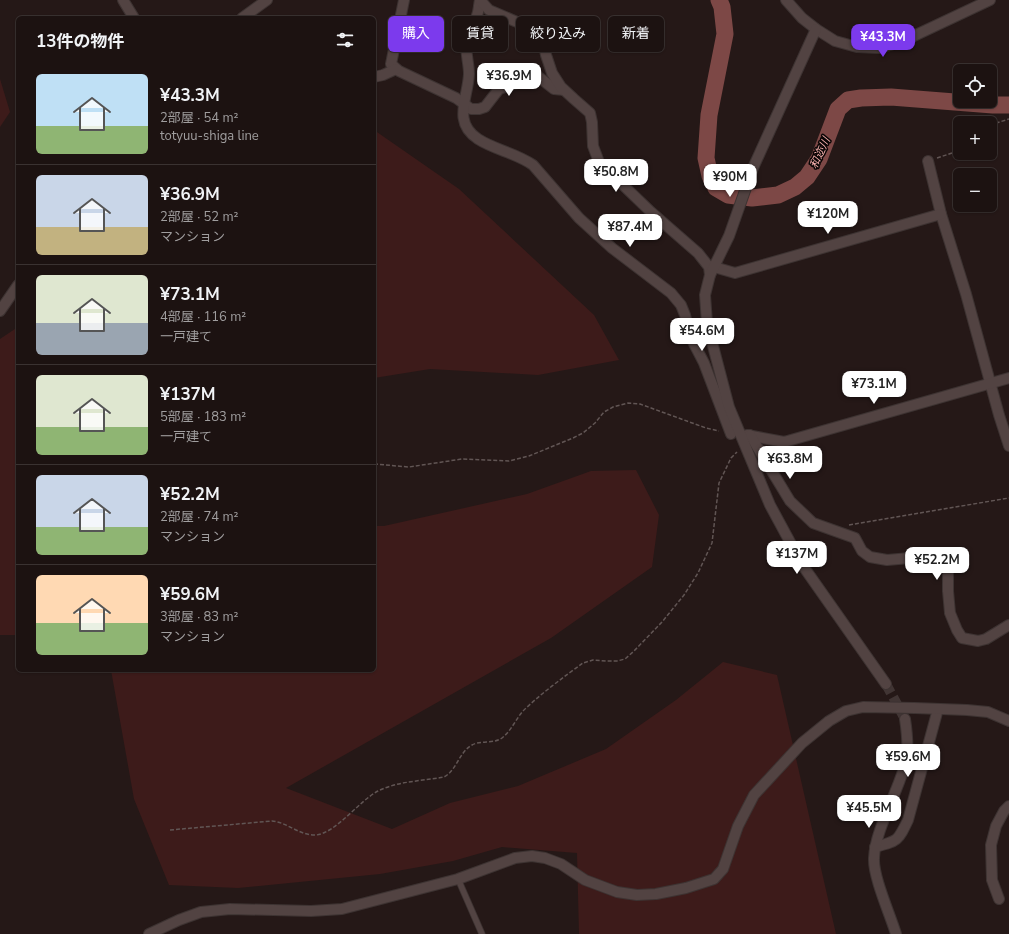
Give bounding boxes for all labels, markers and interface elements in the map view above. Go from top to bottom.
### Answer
chip: 購入 [388,16,444,52]
chip: 賃貸 [452,16,508,52]
chip: 絞り込み [516,16,600,52]
chip: 新着 [608,16,664,52]
pin: ¥43.3M [850,24,916,58]
text: ¥43.3M [860,28,906,46]
icon: filters [334,29,356,51]
text: 13件の物件 [36,30,124,53]
pin: ¥36.9M [476,63,542,97]
map controls [953,64,997,212]
button: locate [953,64,997,108]
text: ¥36.9M [486,67,532,85]
text: ¥43.3M [160,84,220,107]
icon: home [68,90,116,138]
text: 2部屋 · 54 m² [160,109,238,127]
button: + [953,116,997,160]
text: totyuu-shiga line [160,127,259,145]
water label: 和迩川 [806,134,834,171]
pin: ¥50.8M [583,159,649,193]
text: ¥50.8M [593,163,639,181]
pin: ¥90M [706,164,754,198]
text: ¥90M [713,168,747,186]
button: − [953,168,997,212]
text: ¥36.9M [160,183,220,206]
icon: home [68,191,116,239]
pin: ¥120M [800,201,856,235]
text: ¥120M [807,205,849,223]
text: 2部屋 · 52 m² [160,208,238,226]
pin: ¥87.4M [597,214,663,248]
text: ¥87.4M [607,218,653,236]
text: マンション [160,228,225,246]
text: ¥73.1M [160,283,220,306]
icon: home [68,291,116,339]
text: 4部屋 · 116 m² [160,308,246,326]
pin: ¥54.6M [669,318,735,352]
text: ¥54.6M [679,322,725,340]
text: 一戸建て [160,328,212,346]
pin: ¥73.1M [841,371,907,405]
text: ¥73.1M [851,375,897,393]
text: ¥137M [160,383,216,406]
icon: home [68,391,116,439]
text: 5部屋 · 183 m² [160,408,246,426]
text: 一戸建て [160,428,212,446]
pin: ¥63.8M [757,446,823,480]
text: ¥63.8M [767,450,813,468]
text: ¥52.2M [160,483,220,506]
icon: home [68,491,116,539]
text: 2部屋 · 74 m² [160,508,238,526]
text: マンション [160,528,225,546]
pin: ¥137M [769,541,825,575]
text: ¥137M [776,545,818,563]
pin: ¥52.2M [904,547,970,581]
text: ¥52.2M [914,551,960,569]
text: ¥59.6M [160,583,220,606]
icon: home [68,591,116,639]
text: 3部屋 · 83 m² [160,608,238,626]
text: マンション [160,628,225,646]
pin: ¥59.6M [875,744,941,778]
text: ¥59.6M [885,748,931,766]
pin: ¥45.5M [836,795,902,829]
text: ¥45.5M [846,799,892,817]

